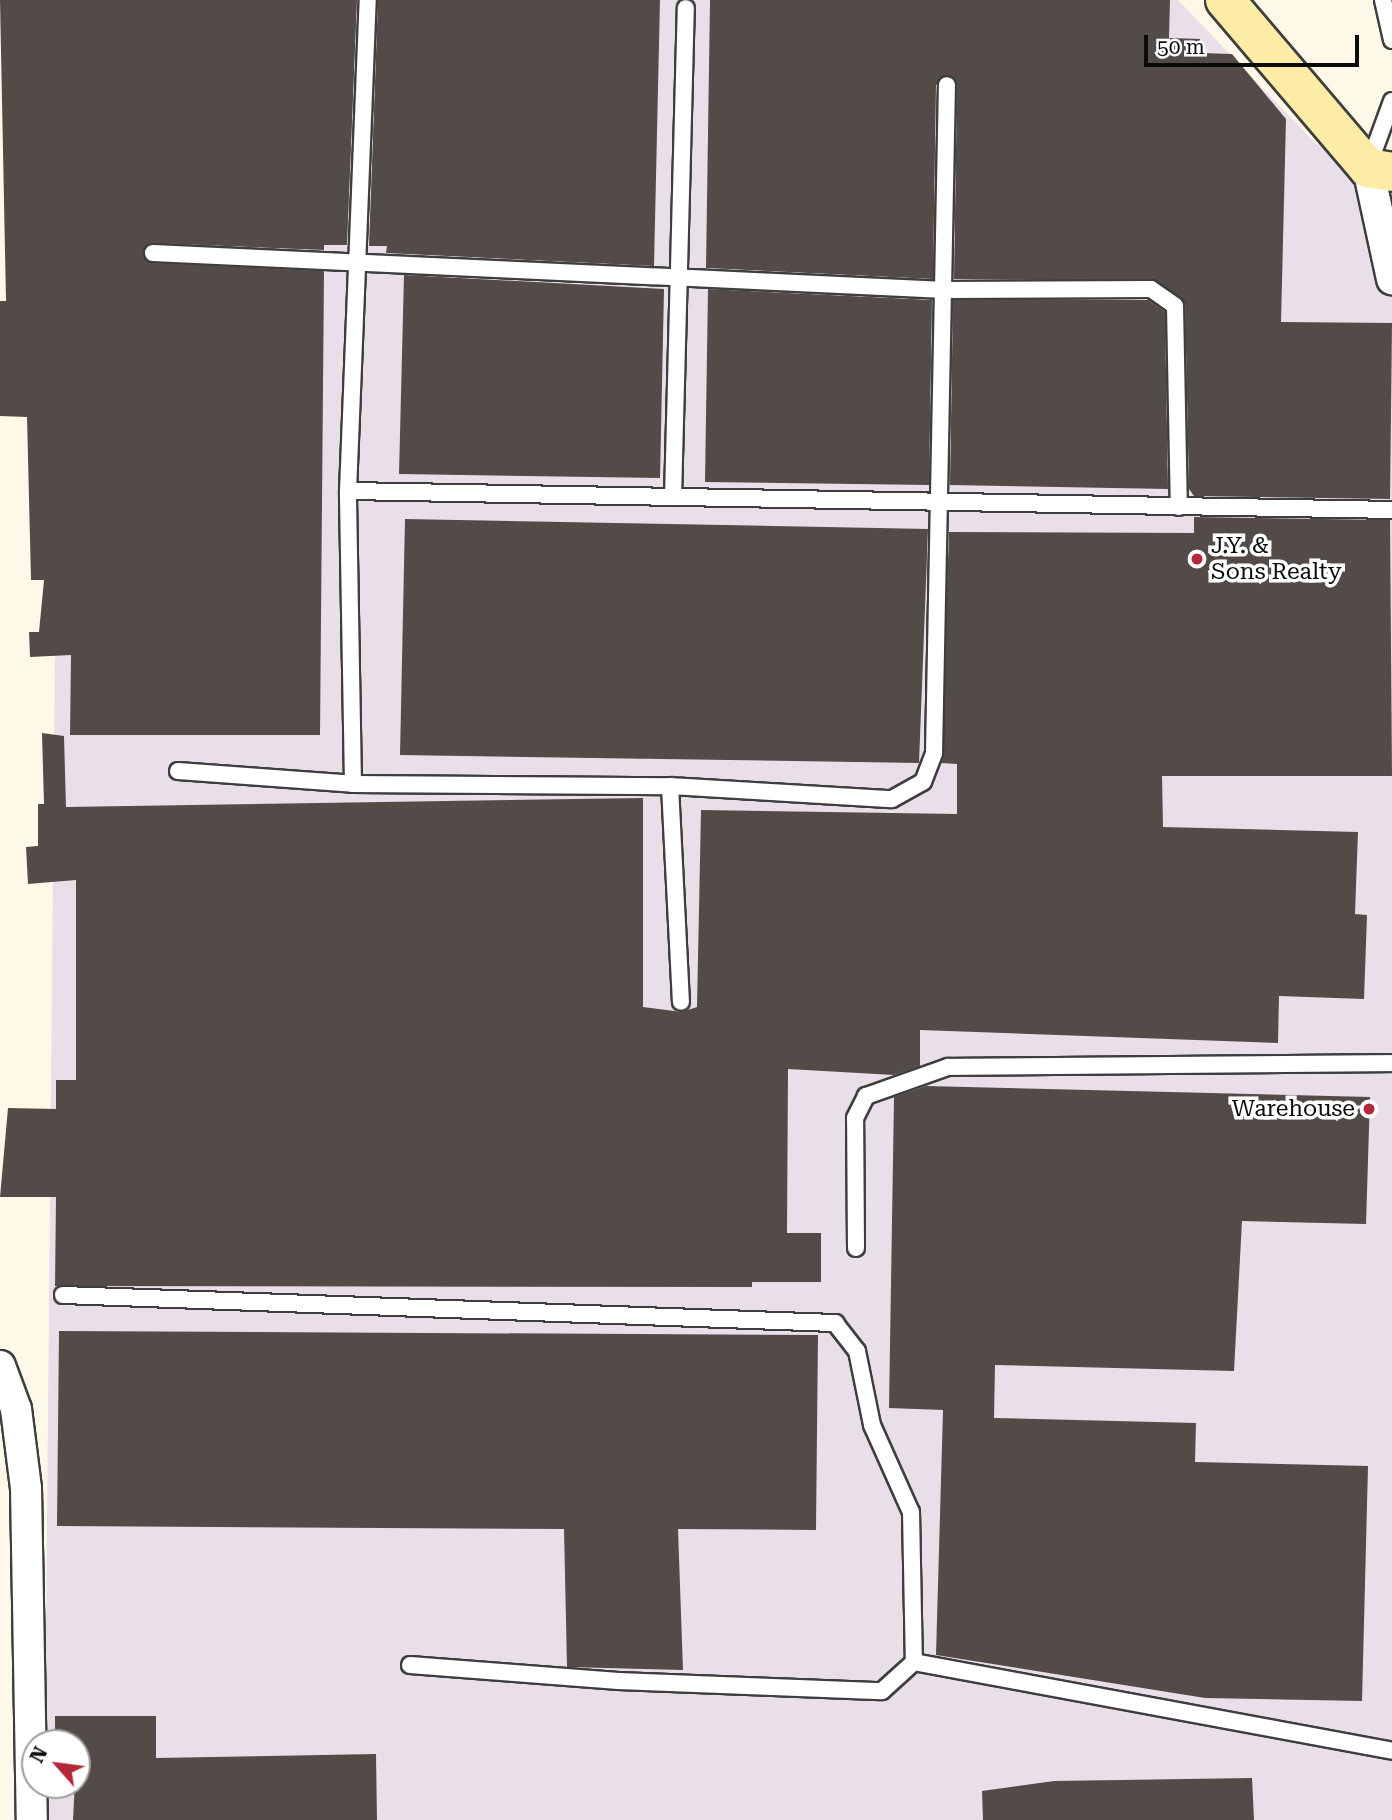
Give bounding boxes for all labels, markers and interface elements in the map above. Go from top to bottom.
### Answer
scale bar [1147,21,1362,65]
text: 50 m [1157,35,1205,59]
place label: J.Y. & Sons Realty [1211,532,1342,586]
marker: J.Y. & Sons Realty [1189,551,1205,567]
place label: Warehouse [1232,1095,1355,1123]
marker: Warehouse [1361,1101,1377,1117]
north arrow [21,1729,91,1799]
text: N [25,1743,52,1767]

